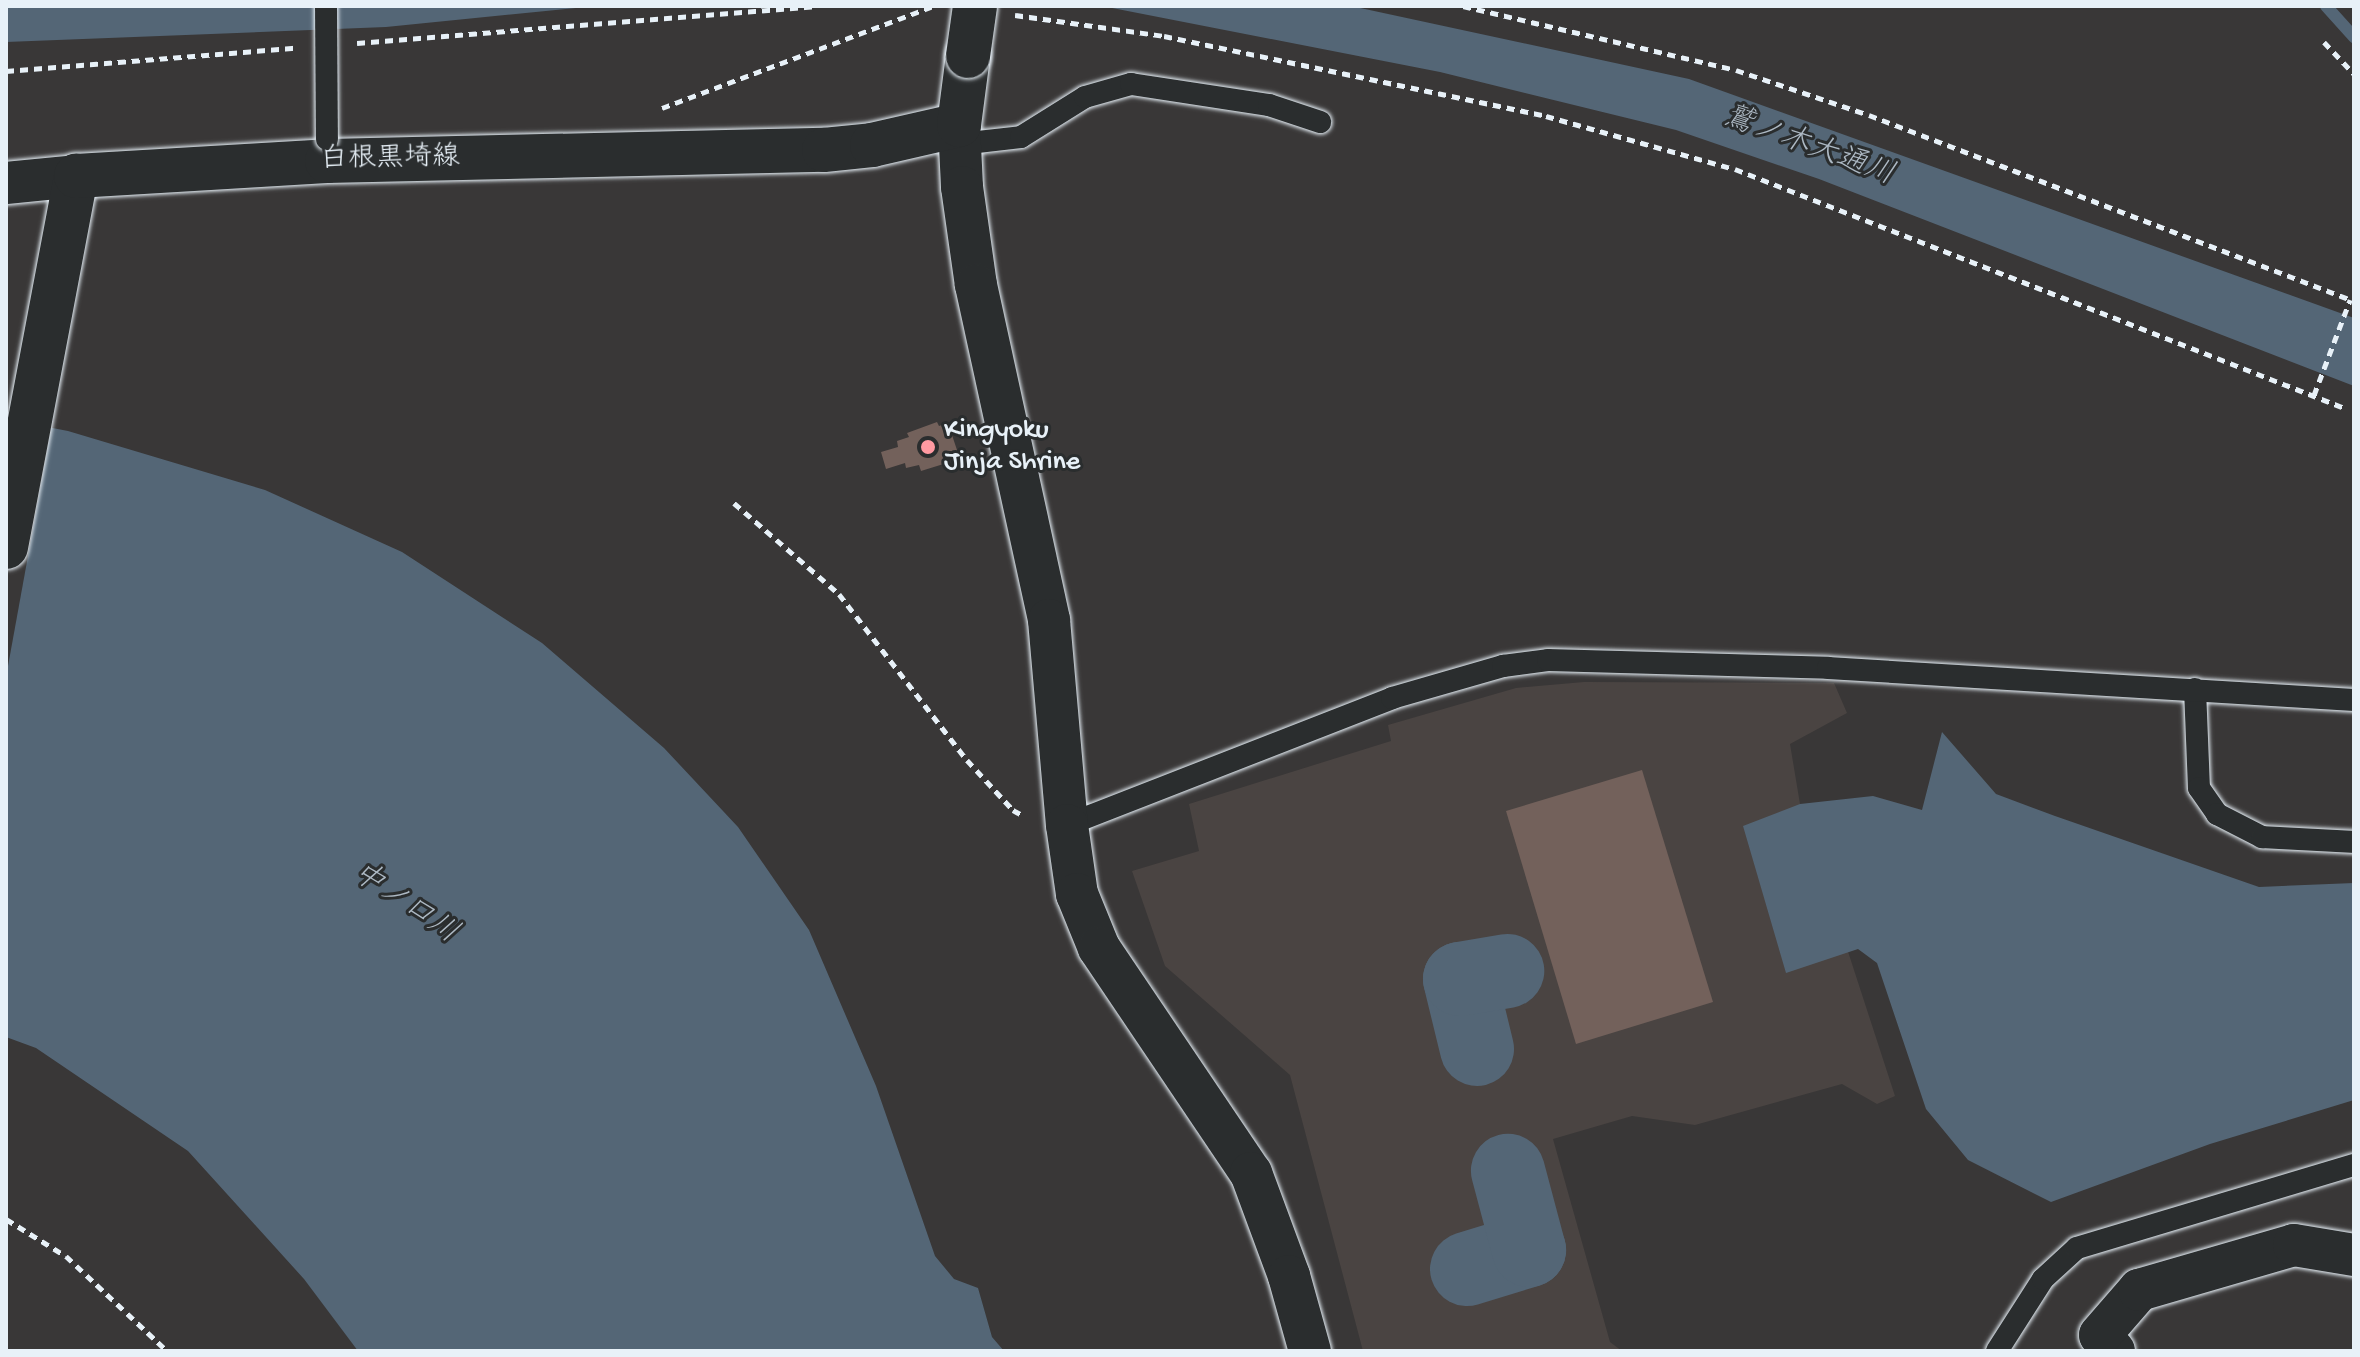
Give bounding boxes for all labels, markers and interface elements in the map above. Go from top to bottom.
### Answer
water label: 鷲ノ木大通川 [1717,100,1899,196]
street label: 白根黒埼線 [320,142,460,178]
place label: Kingyoku Jinja Shrine [944,414,1080,480]
marker: Kingyoku Jinja Shrine [919,438,937,456]
water label: 中ノ口川 [344,857,464,953]

